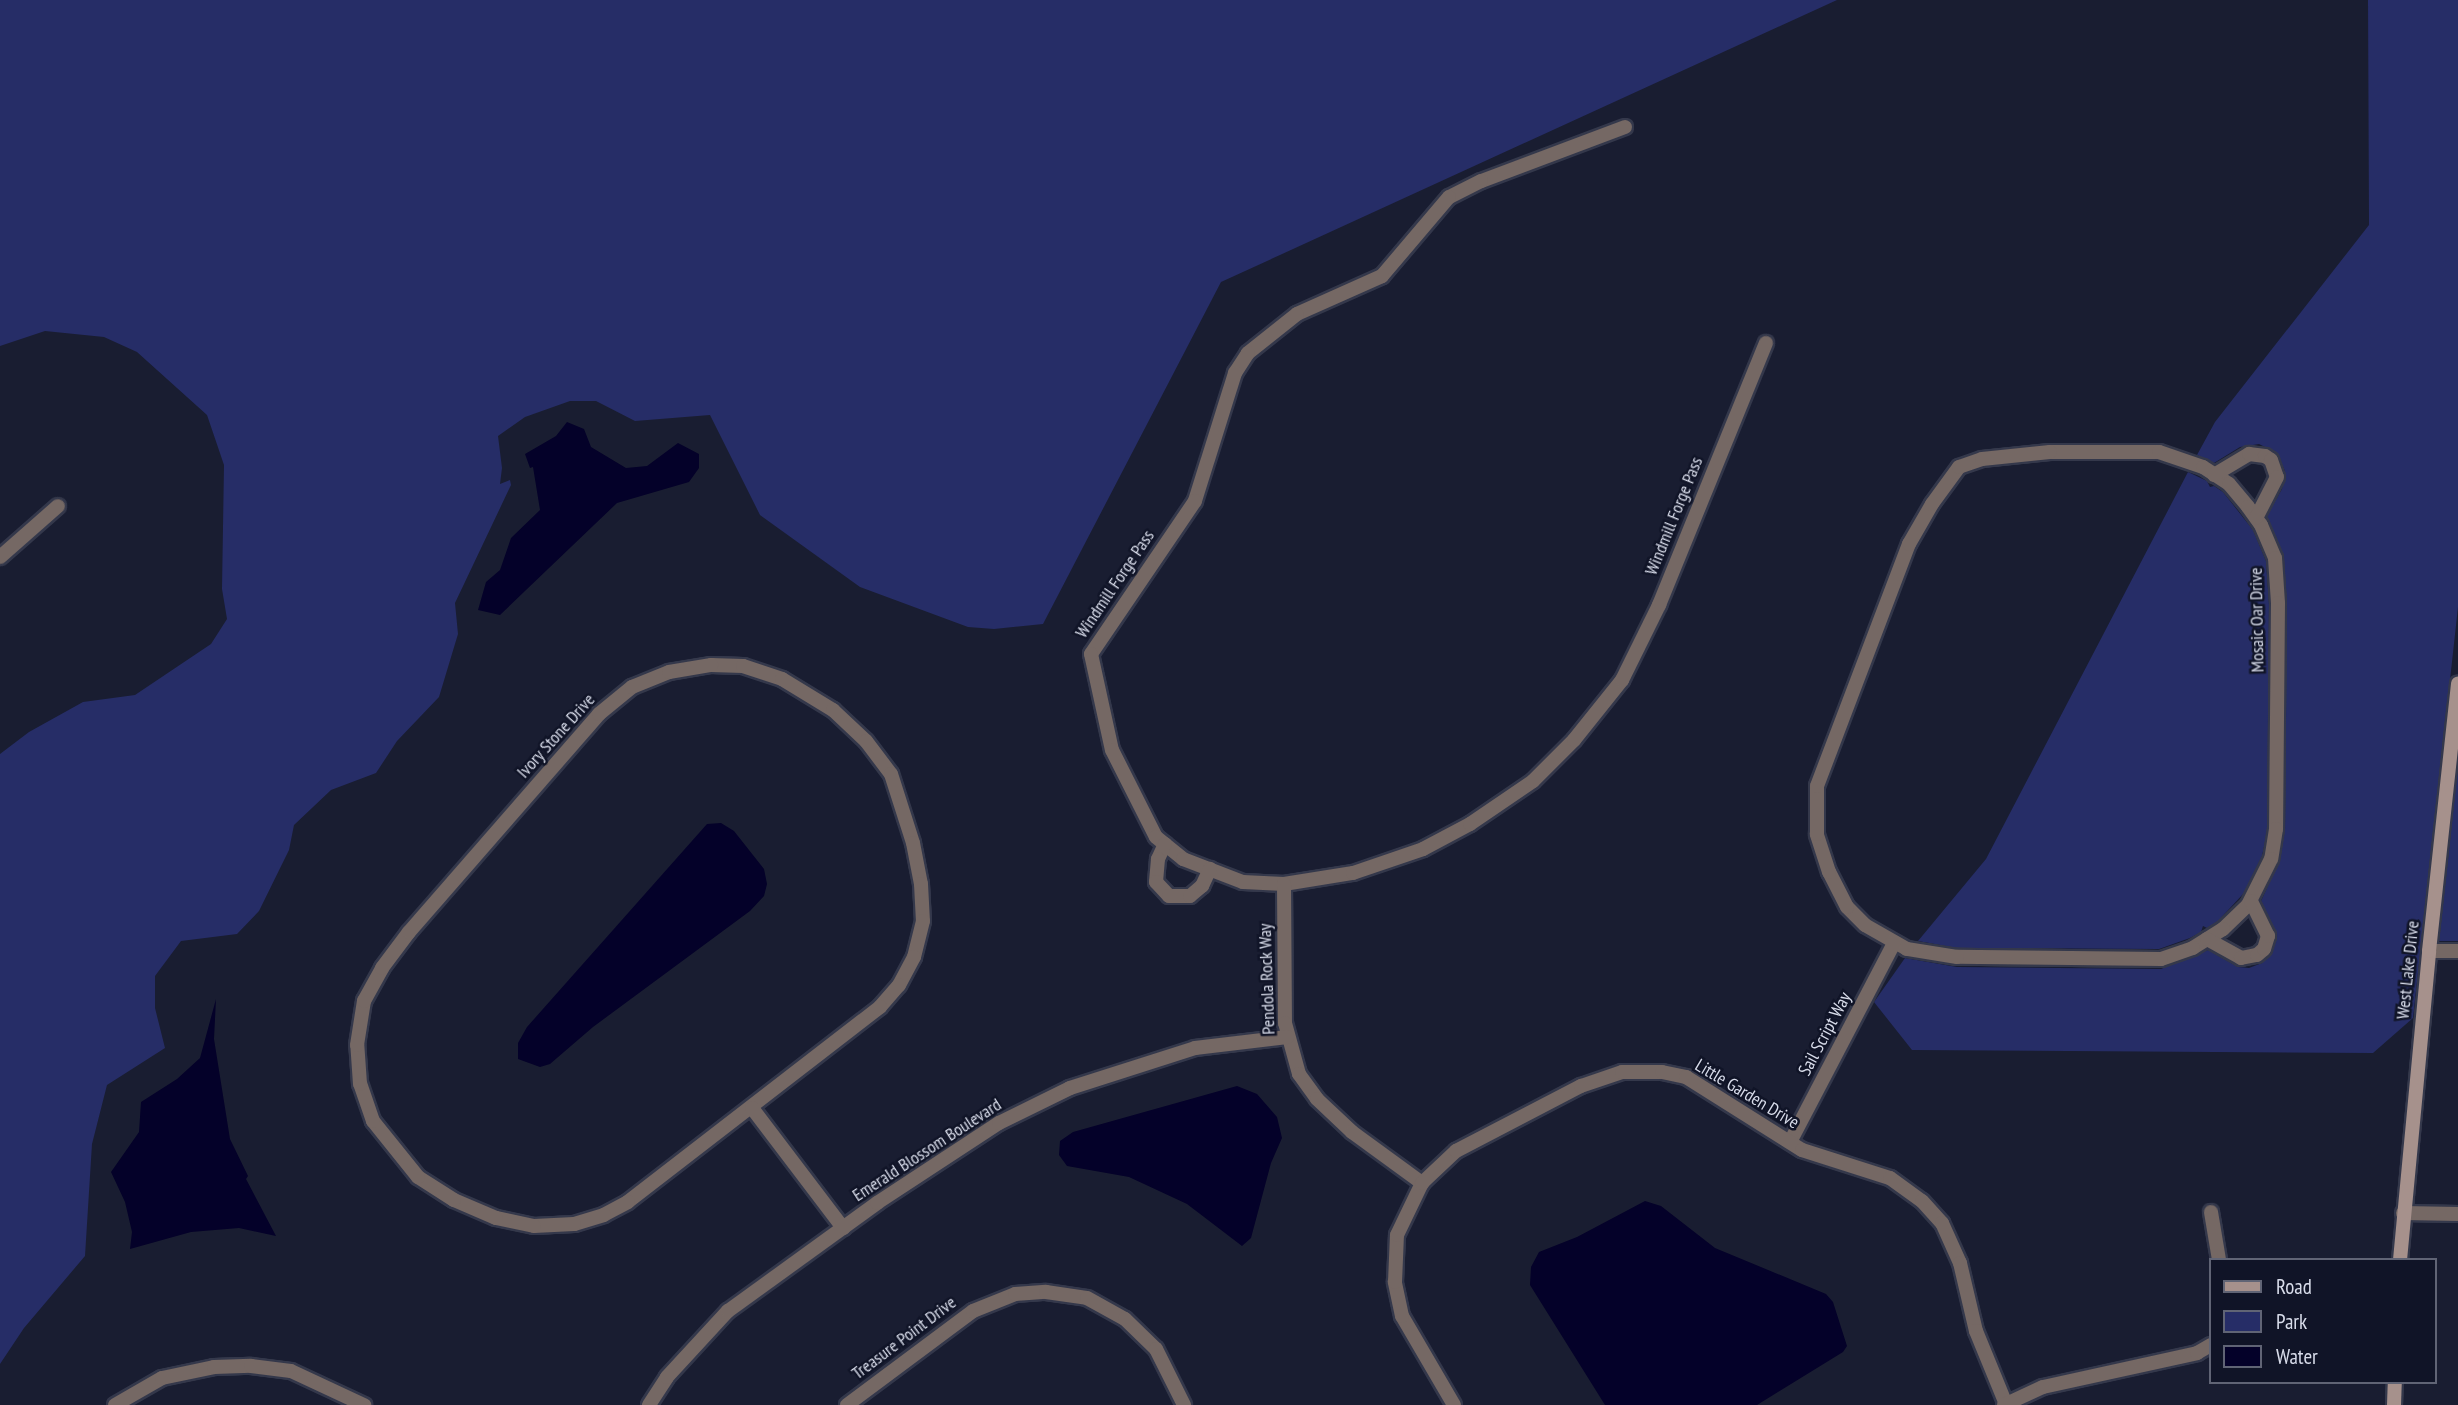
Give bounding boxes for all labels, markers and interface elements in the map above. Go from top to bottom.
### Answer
street label: Windmill Forge Pass [1640,454,1708,578]
street label: Windmill Forge Pass [1071,526,1159,642]
street label: Mosaic Oar Drive [2245,567,2269,673]
street label: Ivory Stone Drive [512,689,600,783]
street label: West Lake Drive [2392,920,2424,1020]
street label: Pendola Rock Way [1254,923,1280,1035]
street label: Sail Script Way [1794,988,1856,1080]
street label: Little Garden Drive [1691,1055,1803,1133]
street label: Emerald Blossom Boulevard [849,1094,1005,1206]
legend [2210,1258,2437,1384]
text: Road [2276,1273,2312,1300]
street label: Treasure Point Drive [848,1292,960,1384]
text: Park [2276,1308,2307,1335]
text: Water [2276,1343,2318,1370]

